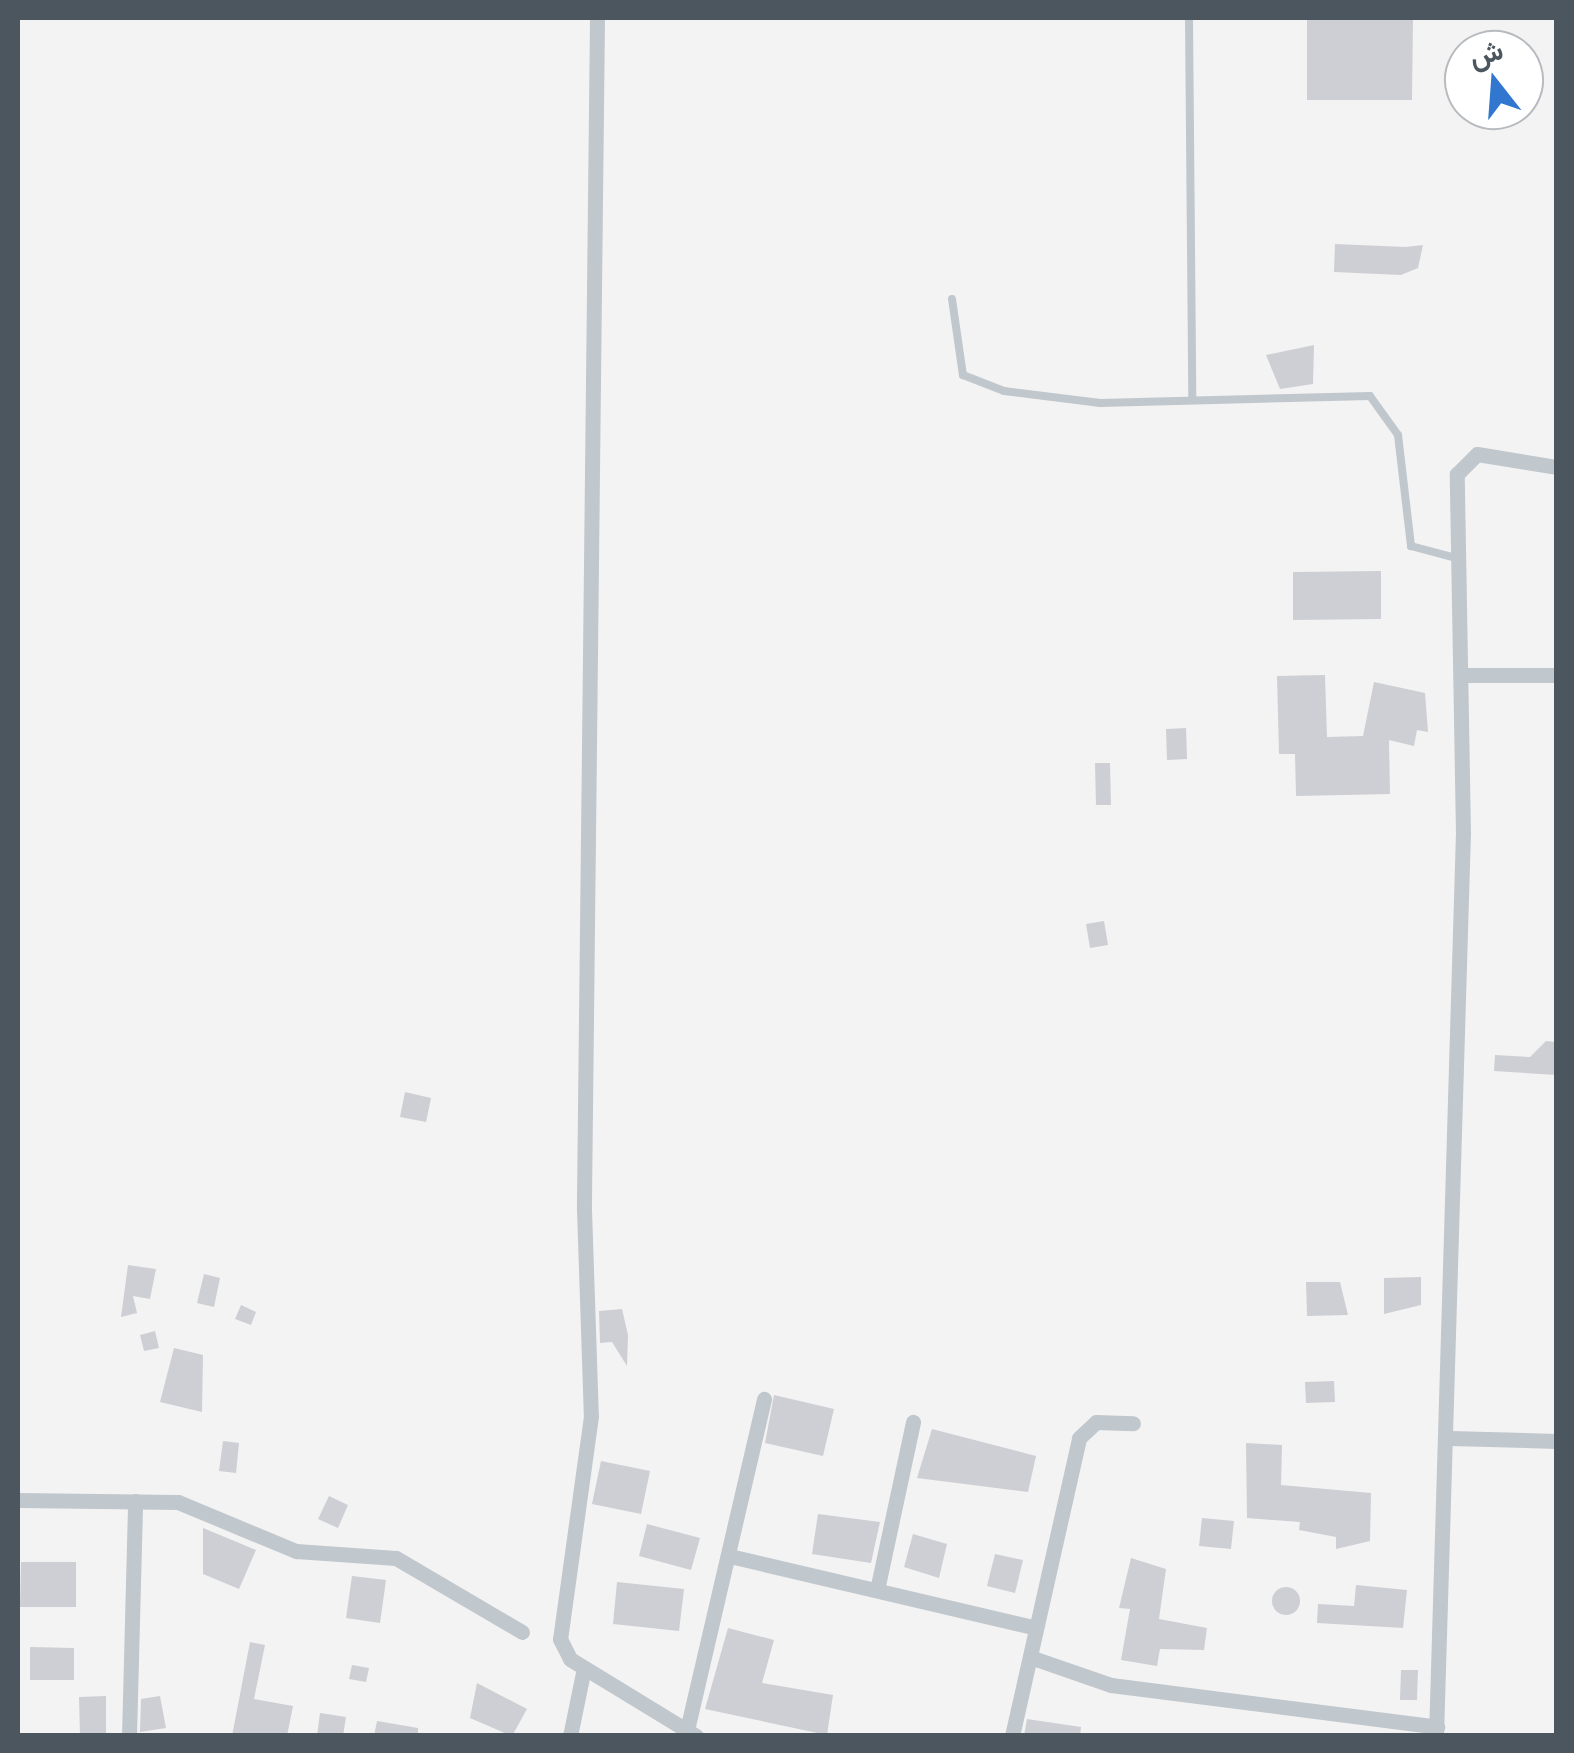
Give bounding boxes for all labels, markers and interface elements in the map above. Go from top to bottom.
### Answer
north arrow [1444,30,1544,130]
text: ش [1464,30,1507,76]

